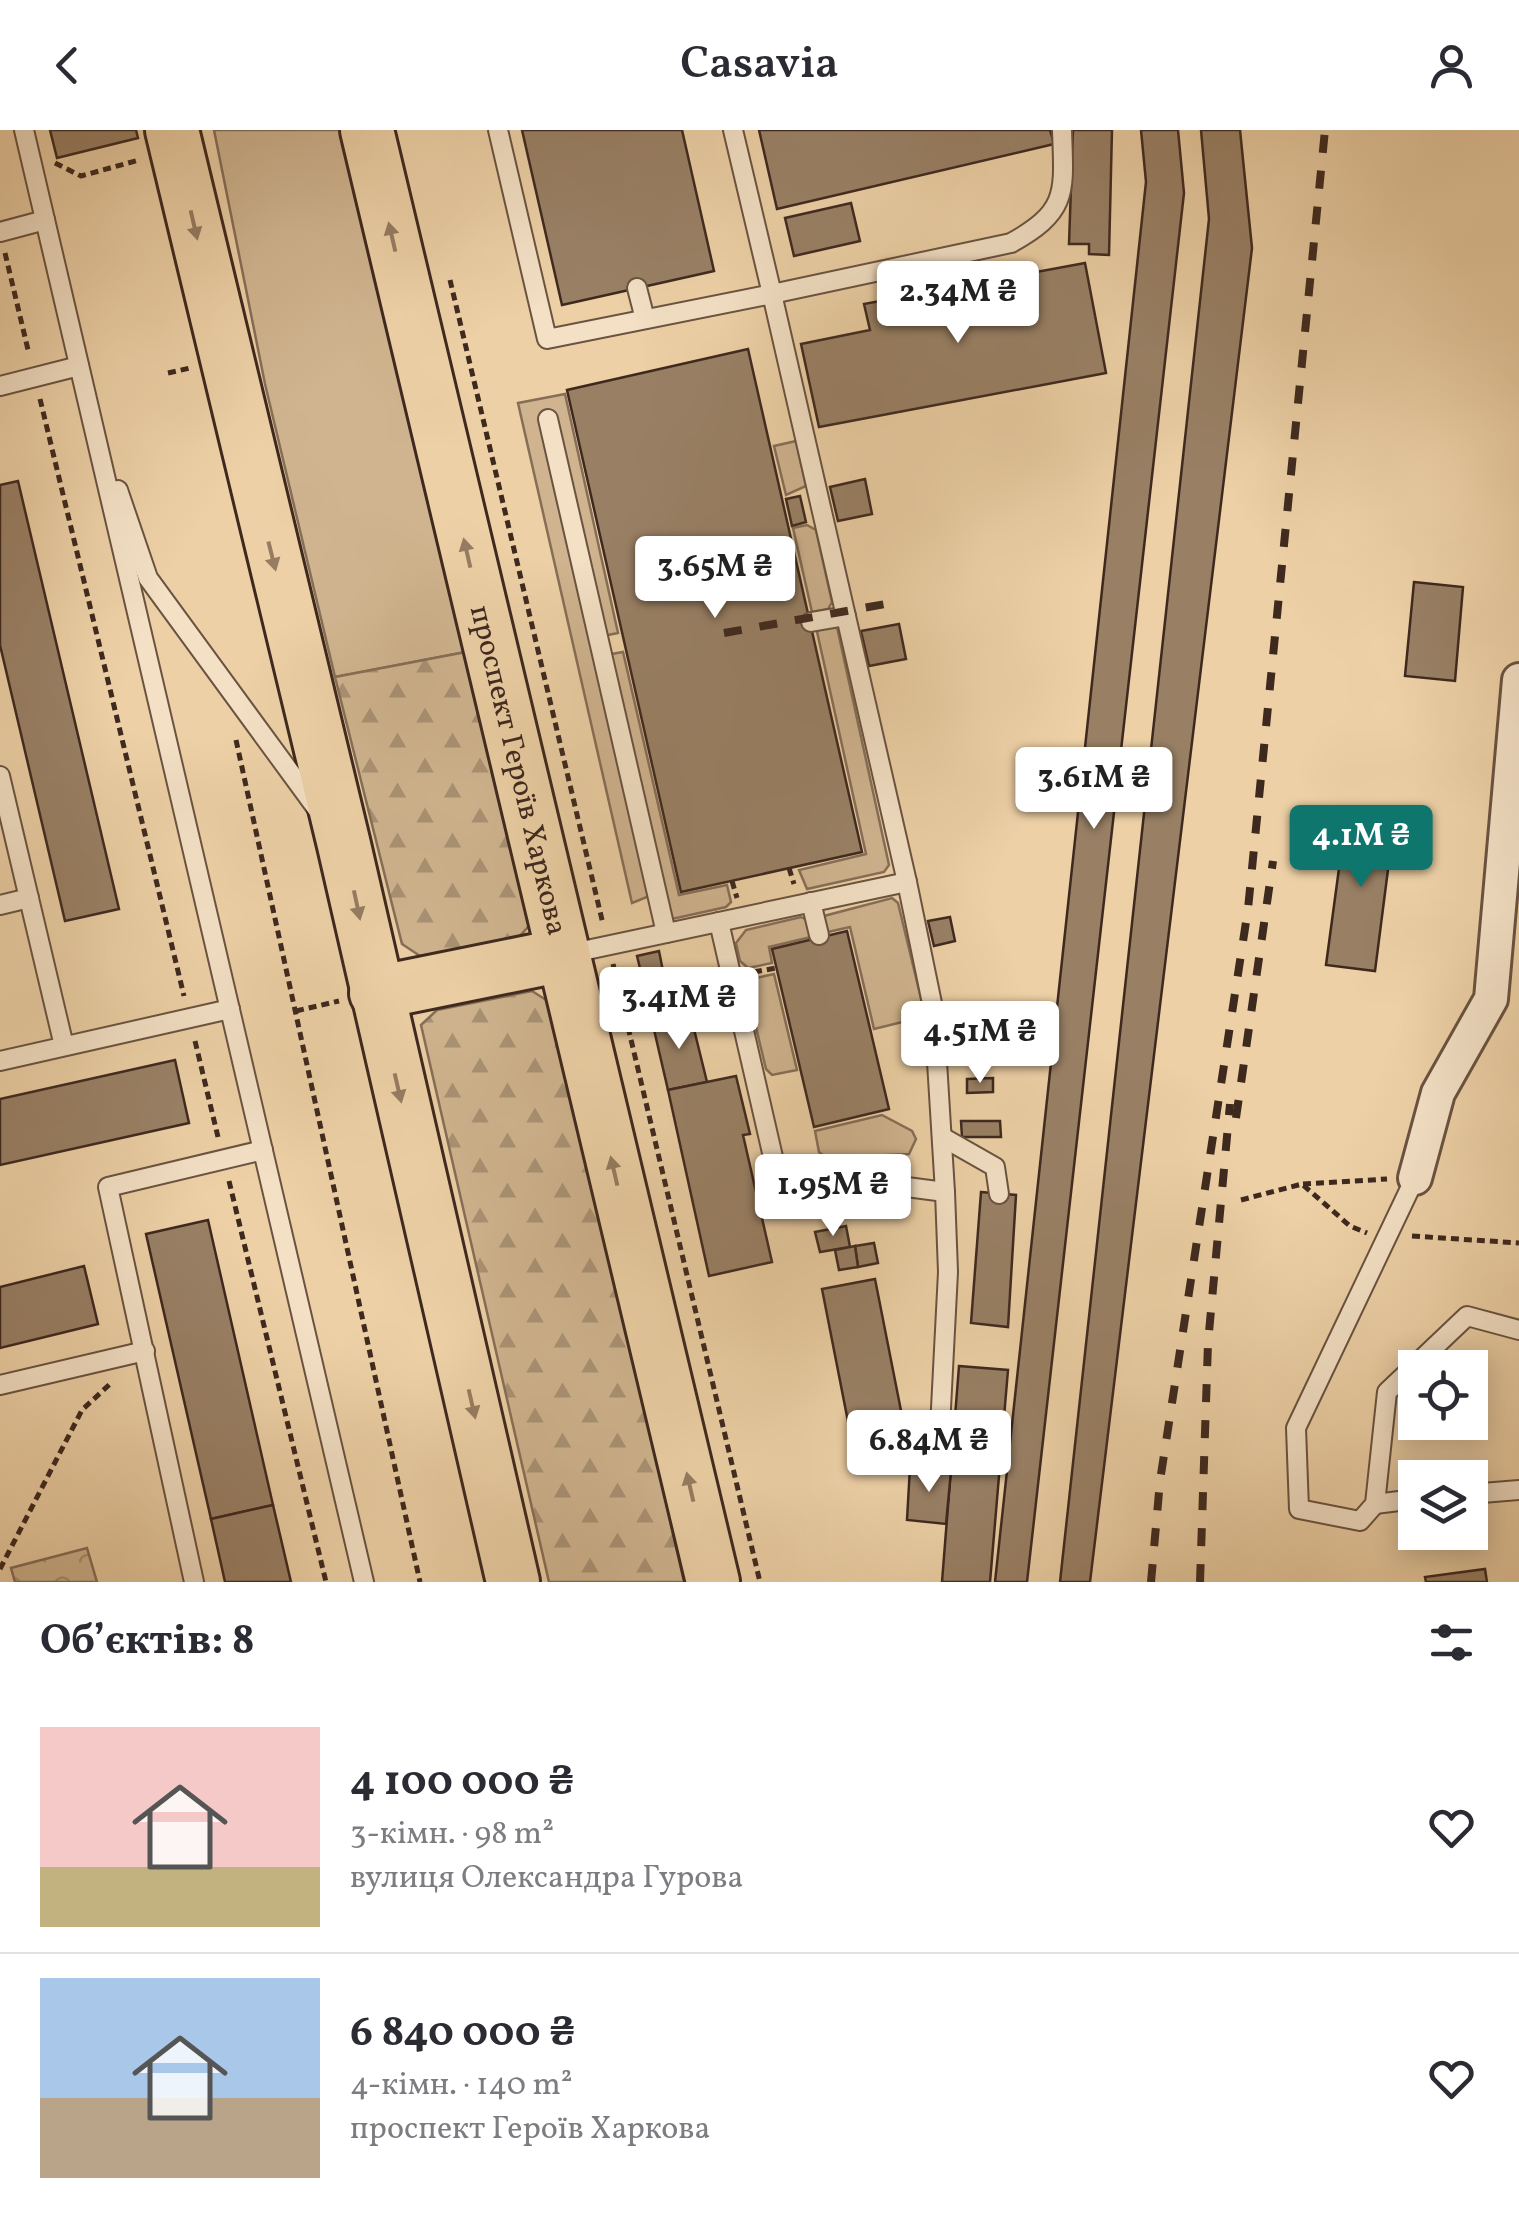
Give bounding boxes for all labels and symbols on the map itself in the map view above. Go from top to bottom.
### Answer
one-way arrow [187,210,202,241]
one-way arrow [384,221,399,252]
pin: 2.34M ₴ [866,261,1050,346]
pin: 3.65M ₴ [623,536,807,621]
one-way arrow [459,537,474,568]
one-way arrow [265,541,281,572]
street label: проспект Героїв Харкова [458,601,577,940]
pin: 3.61M ₴ [1002,747,1186,832]
pin: 4.1M ₴ [1280,805,1442,890]
one-way arrow [350,890,366,921]
pin: 3.41M ₴ [587,967,771,1052]
pin: 4.51M ₴ [888,1001,1072,1086]
one-way arrow [391,1073,406,1104]
pin: 1.95M ₴ [741,1154,925,1239]
one-way arrow [606,1155,622,1186]
one-way arrow [465,1389,480,1420]
pin: 6.84M ₴ [837,1410,1021,1495]
one-way arrow [682,1471,697,1502]

